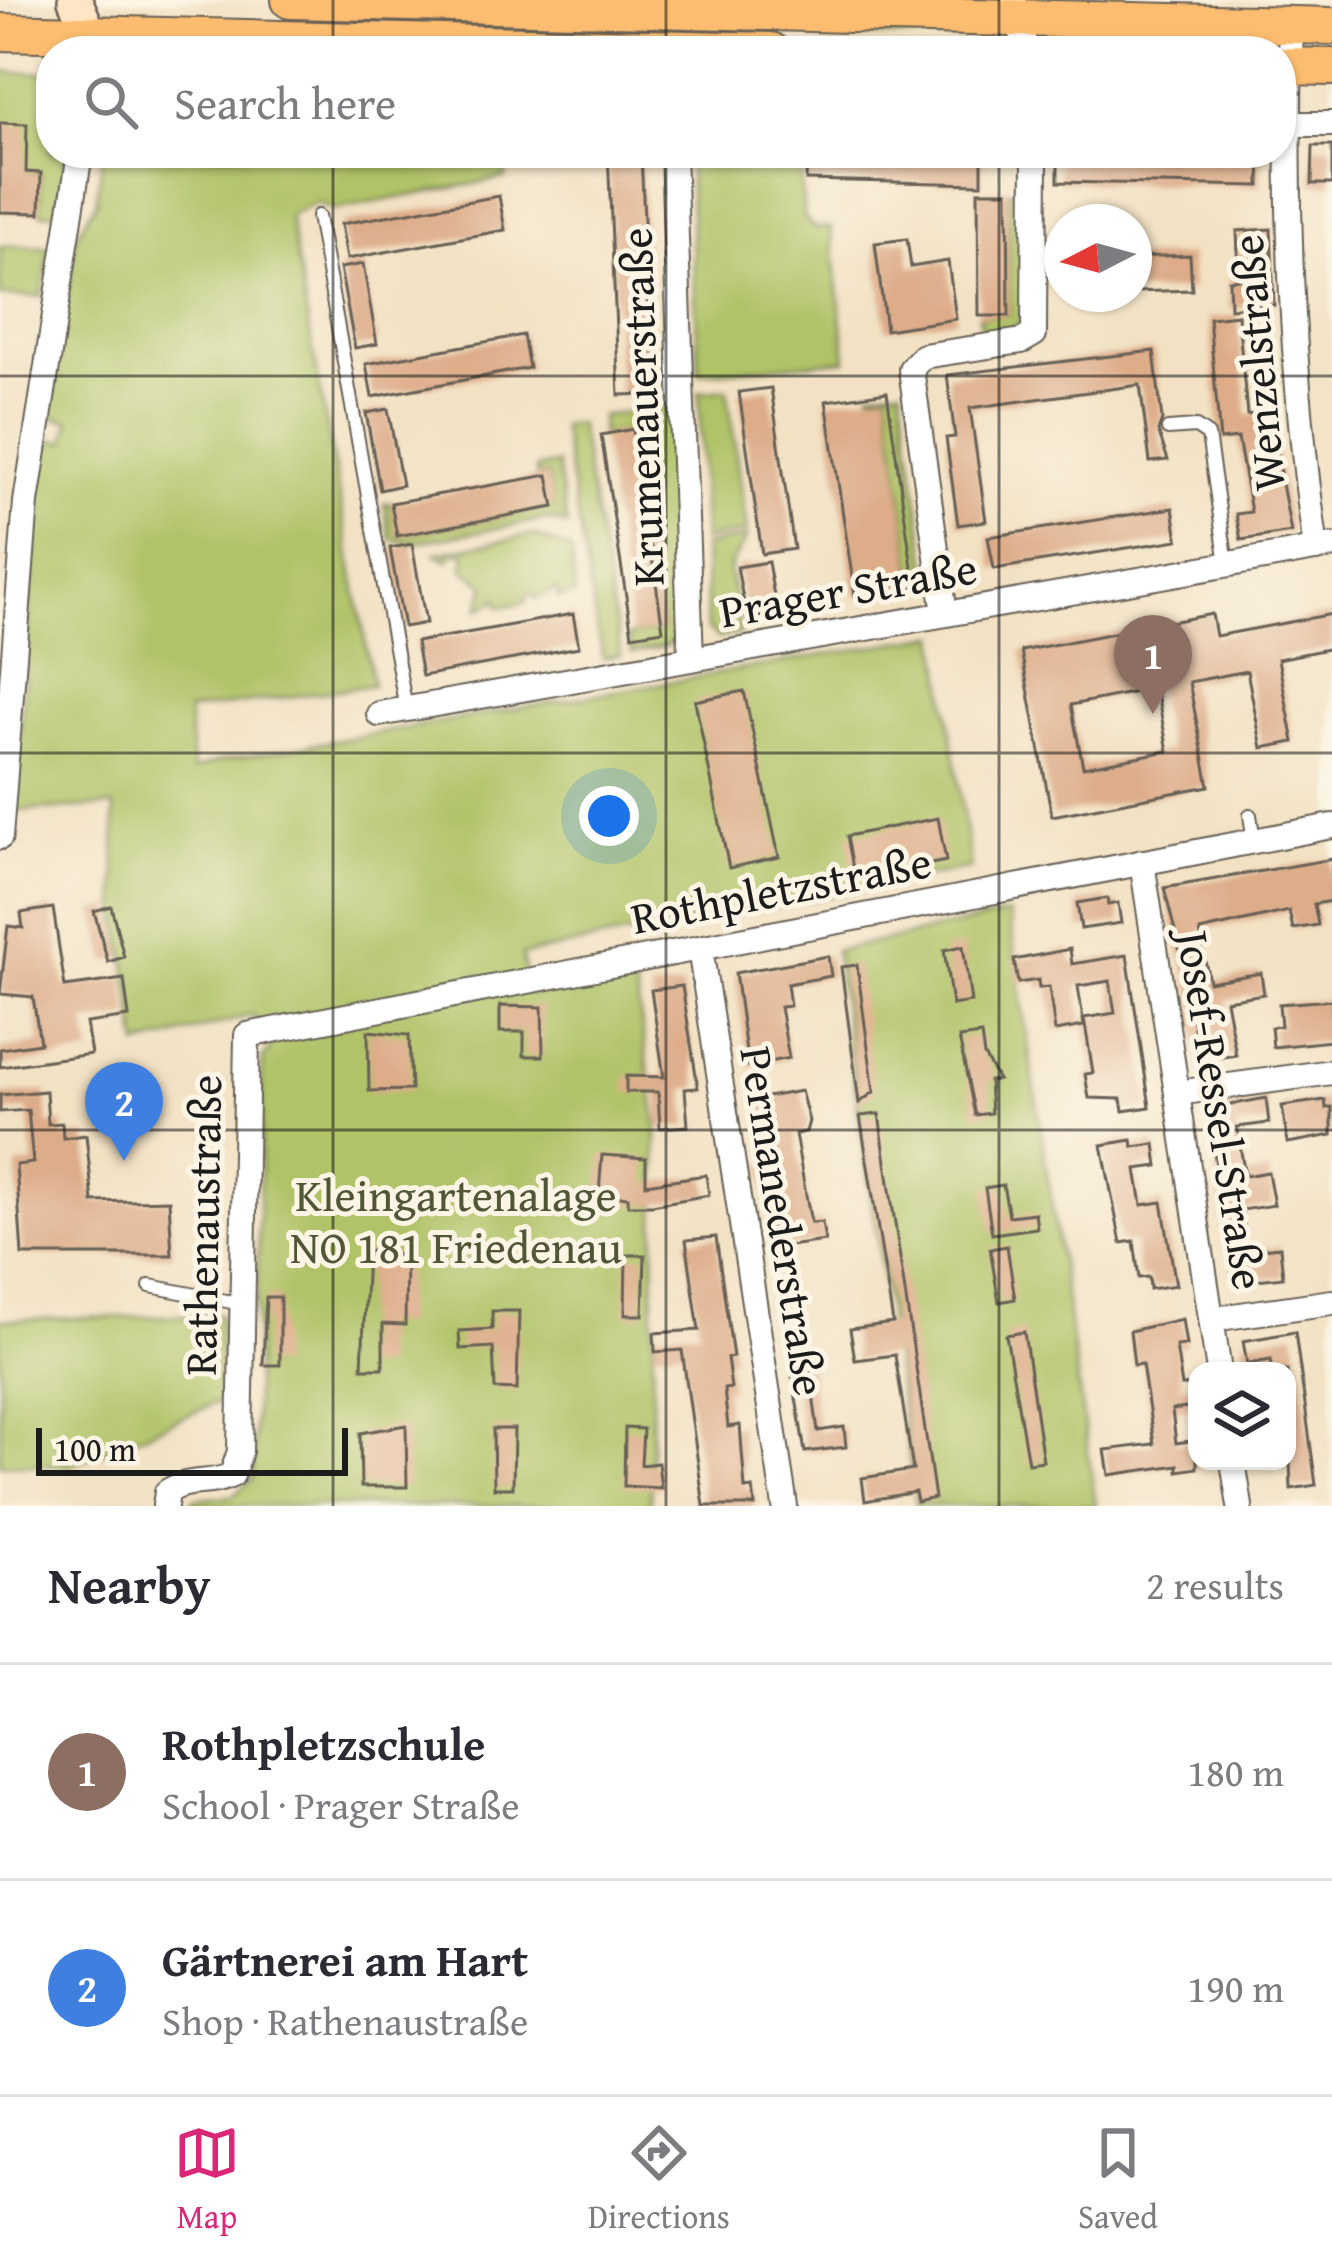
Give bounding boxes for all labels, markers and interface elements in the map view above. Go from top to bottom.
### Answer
search box [36,36,1296,168]
icon: search [78,69,144,135]
text: Search here [174,70,396,135]
north arrow [1044,204,1152,312]
street label: Krumenauerstraße [602,227,680,587]
street label: Wenzelstraße [1213,232,1301,494]
street label: Prager Straße [714,534,982,644]
pin: 1 [1114,615,1192,714]
your location [579,786,639,846]
street label: Rothpletzstraße [625,828,937,950]
street label: Josef-Ressel-Straße [1161,921,1282,1294]
street label: Permanederstraße [724,1042,844,1400]
pin: 2 [85,1062,163,1161]
street label: Rathenaustraße [167,1074,237,1376]
park label: Kleingartenalage NO 181 Friedenau [290,1162,623,1279]
map controls [1188,1362,1296,1470]
button: layers [1188,1362,1296,1470]
scale bar [36,1422,348,1475]
text: 100 m [54,1425,136,1473]
text: Nearby [48,1547,211,1622]
text: 2 results [1146,1556,1284,1613]
text: Rothpletzschule [162,1711,485,1776]
text: 1 [77,1743,97,1800]
text: 180 m [1187,1743,1284,1800]
text: School · Prager Straße [162,1776,520,1833]
text: Gärtnerei am Hart [162,1927,528,1992]
text: 2 [77,1959,97,2016]
text: 190 m [1187,1959,1284,2016]
text: Shop · Rathenaustraße [162,1992,528,2049]
tab: Map [174,2120,240,2240]
tab: Directions [588,2120,730,2240]
tab: Saved [1078,2120,1158,2240]

